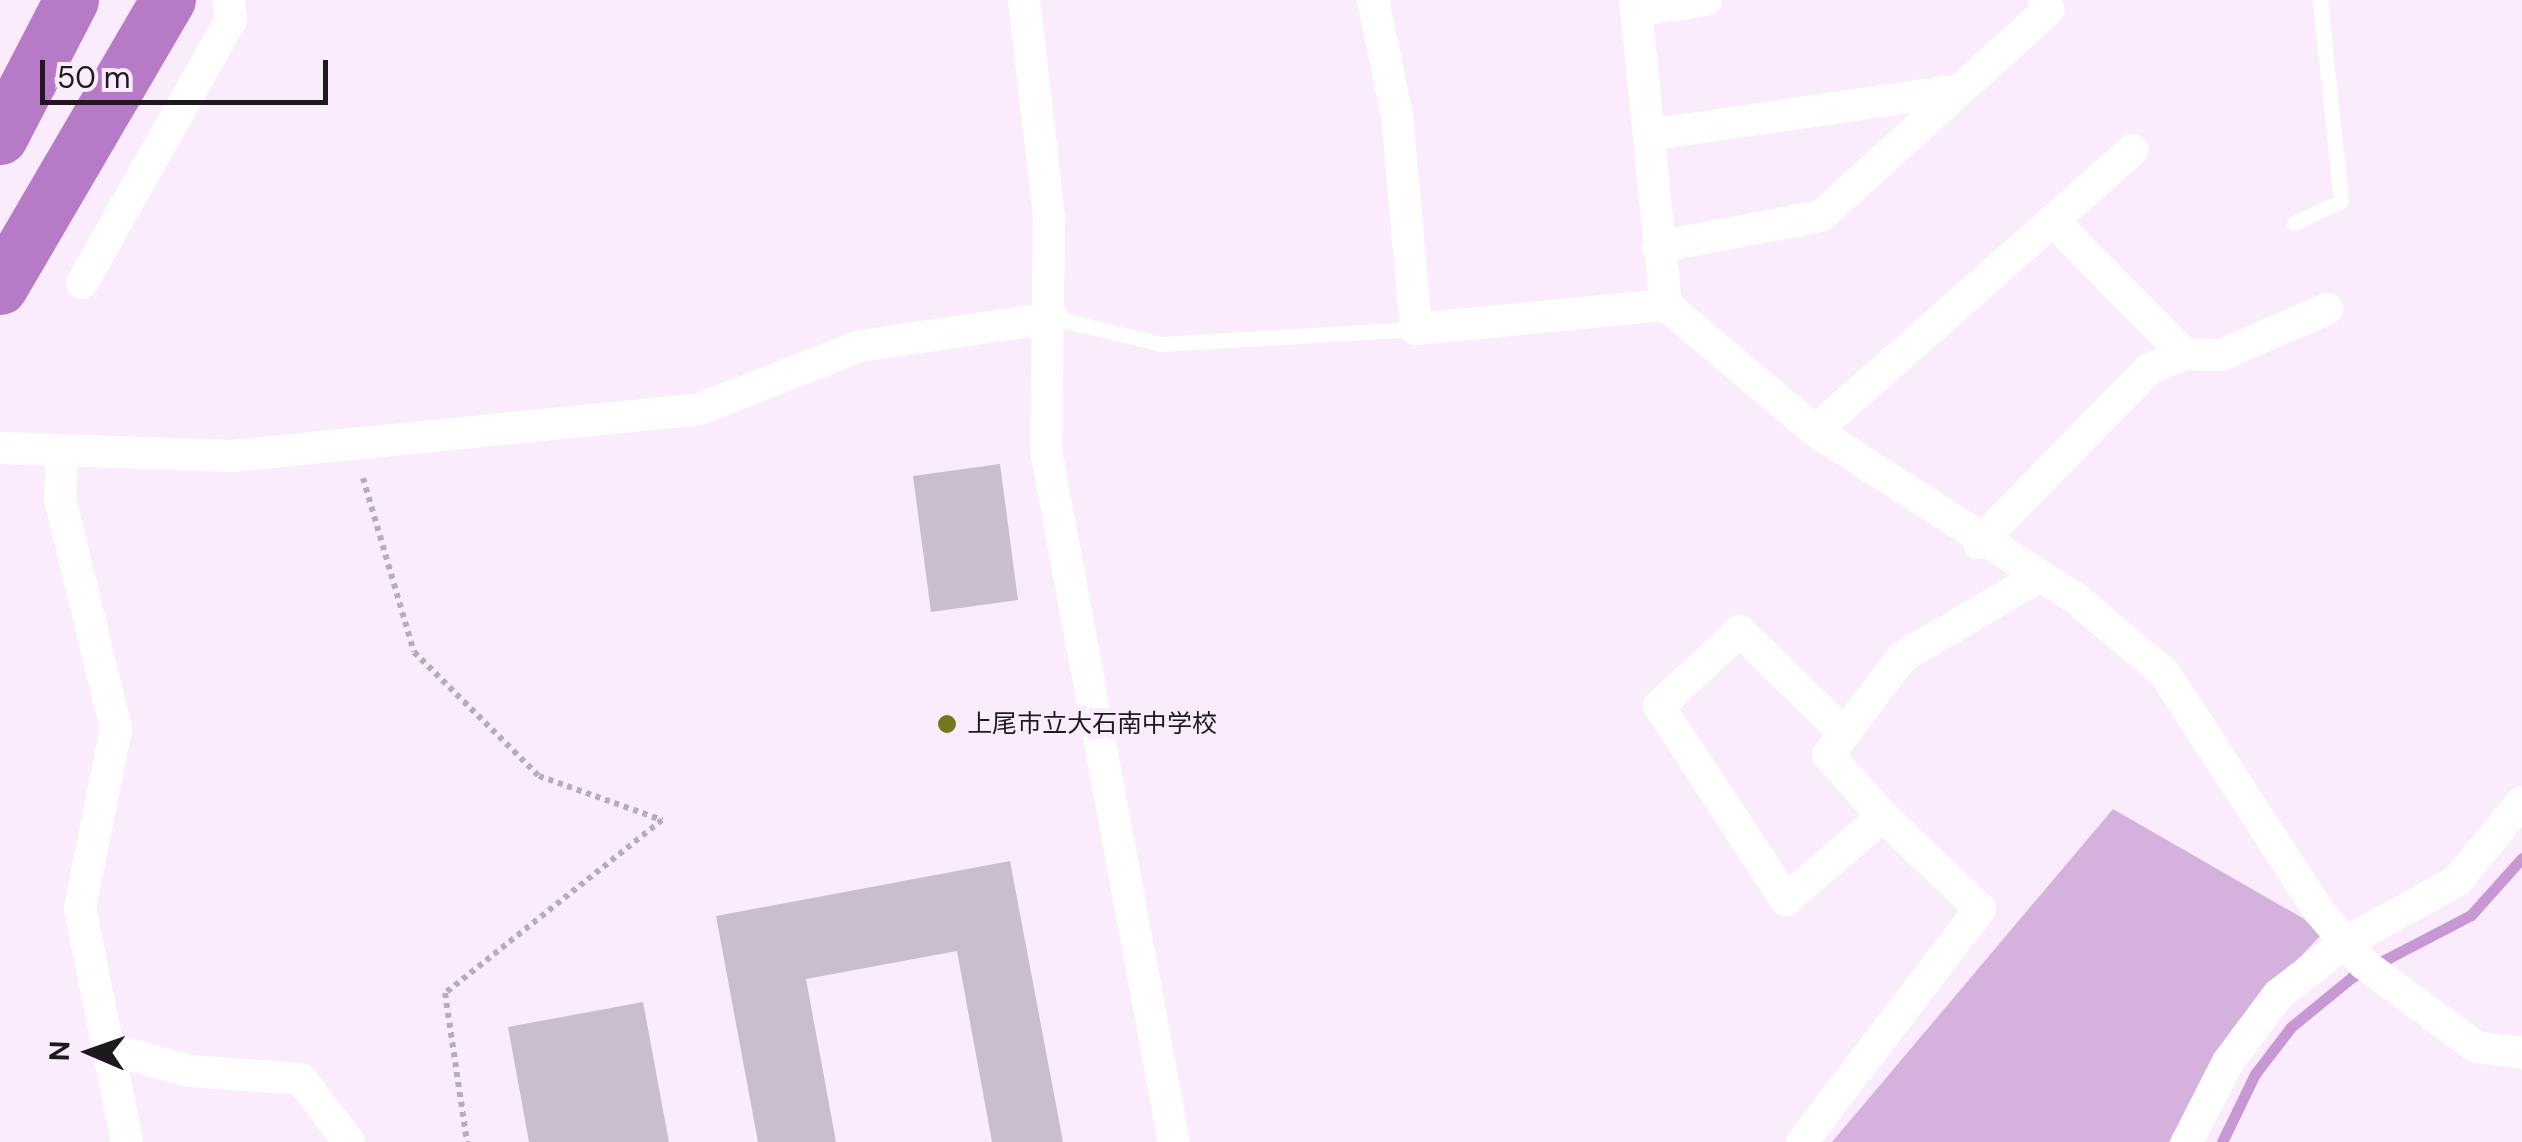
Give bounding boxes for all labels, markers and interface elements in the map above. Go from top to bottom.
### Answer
scale bar [45,40,332,102]
text: 50 m [57,58,131,97]
place label: 上尾市立大石南中学校 [967,709,1217,739]
marker: 上尾市立大石南中学校 [936,713,958,735]
north arrow [40,1002,140,1102]
text: N [41,1040,78,1062]

